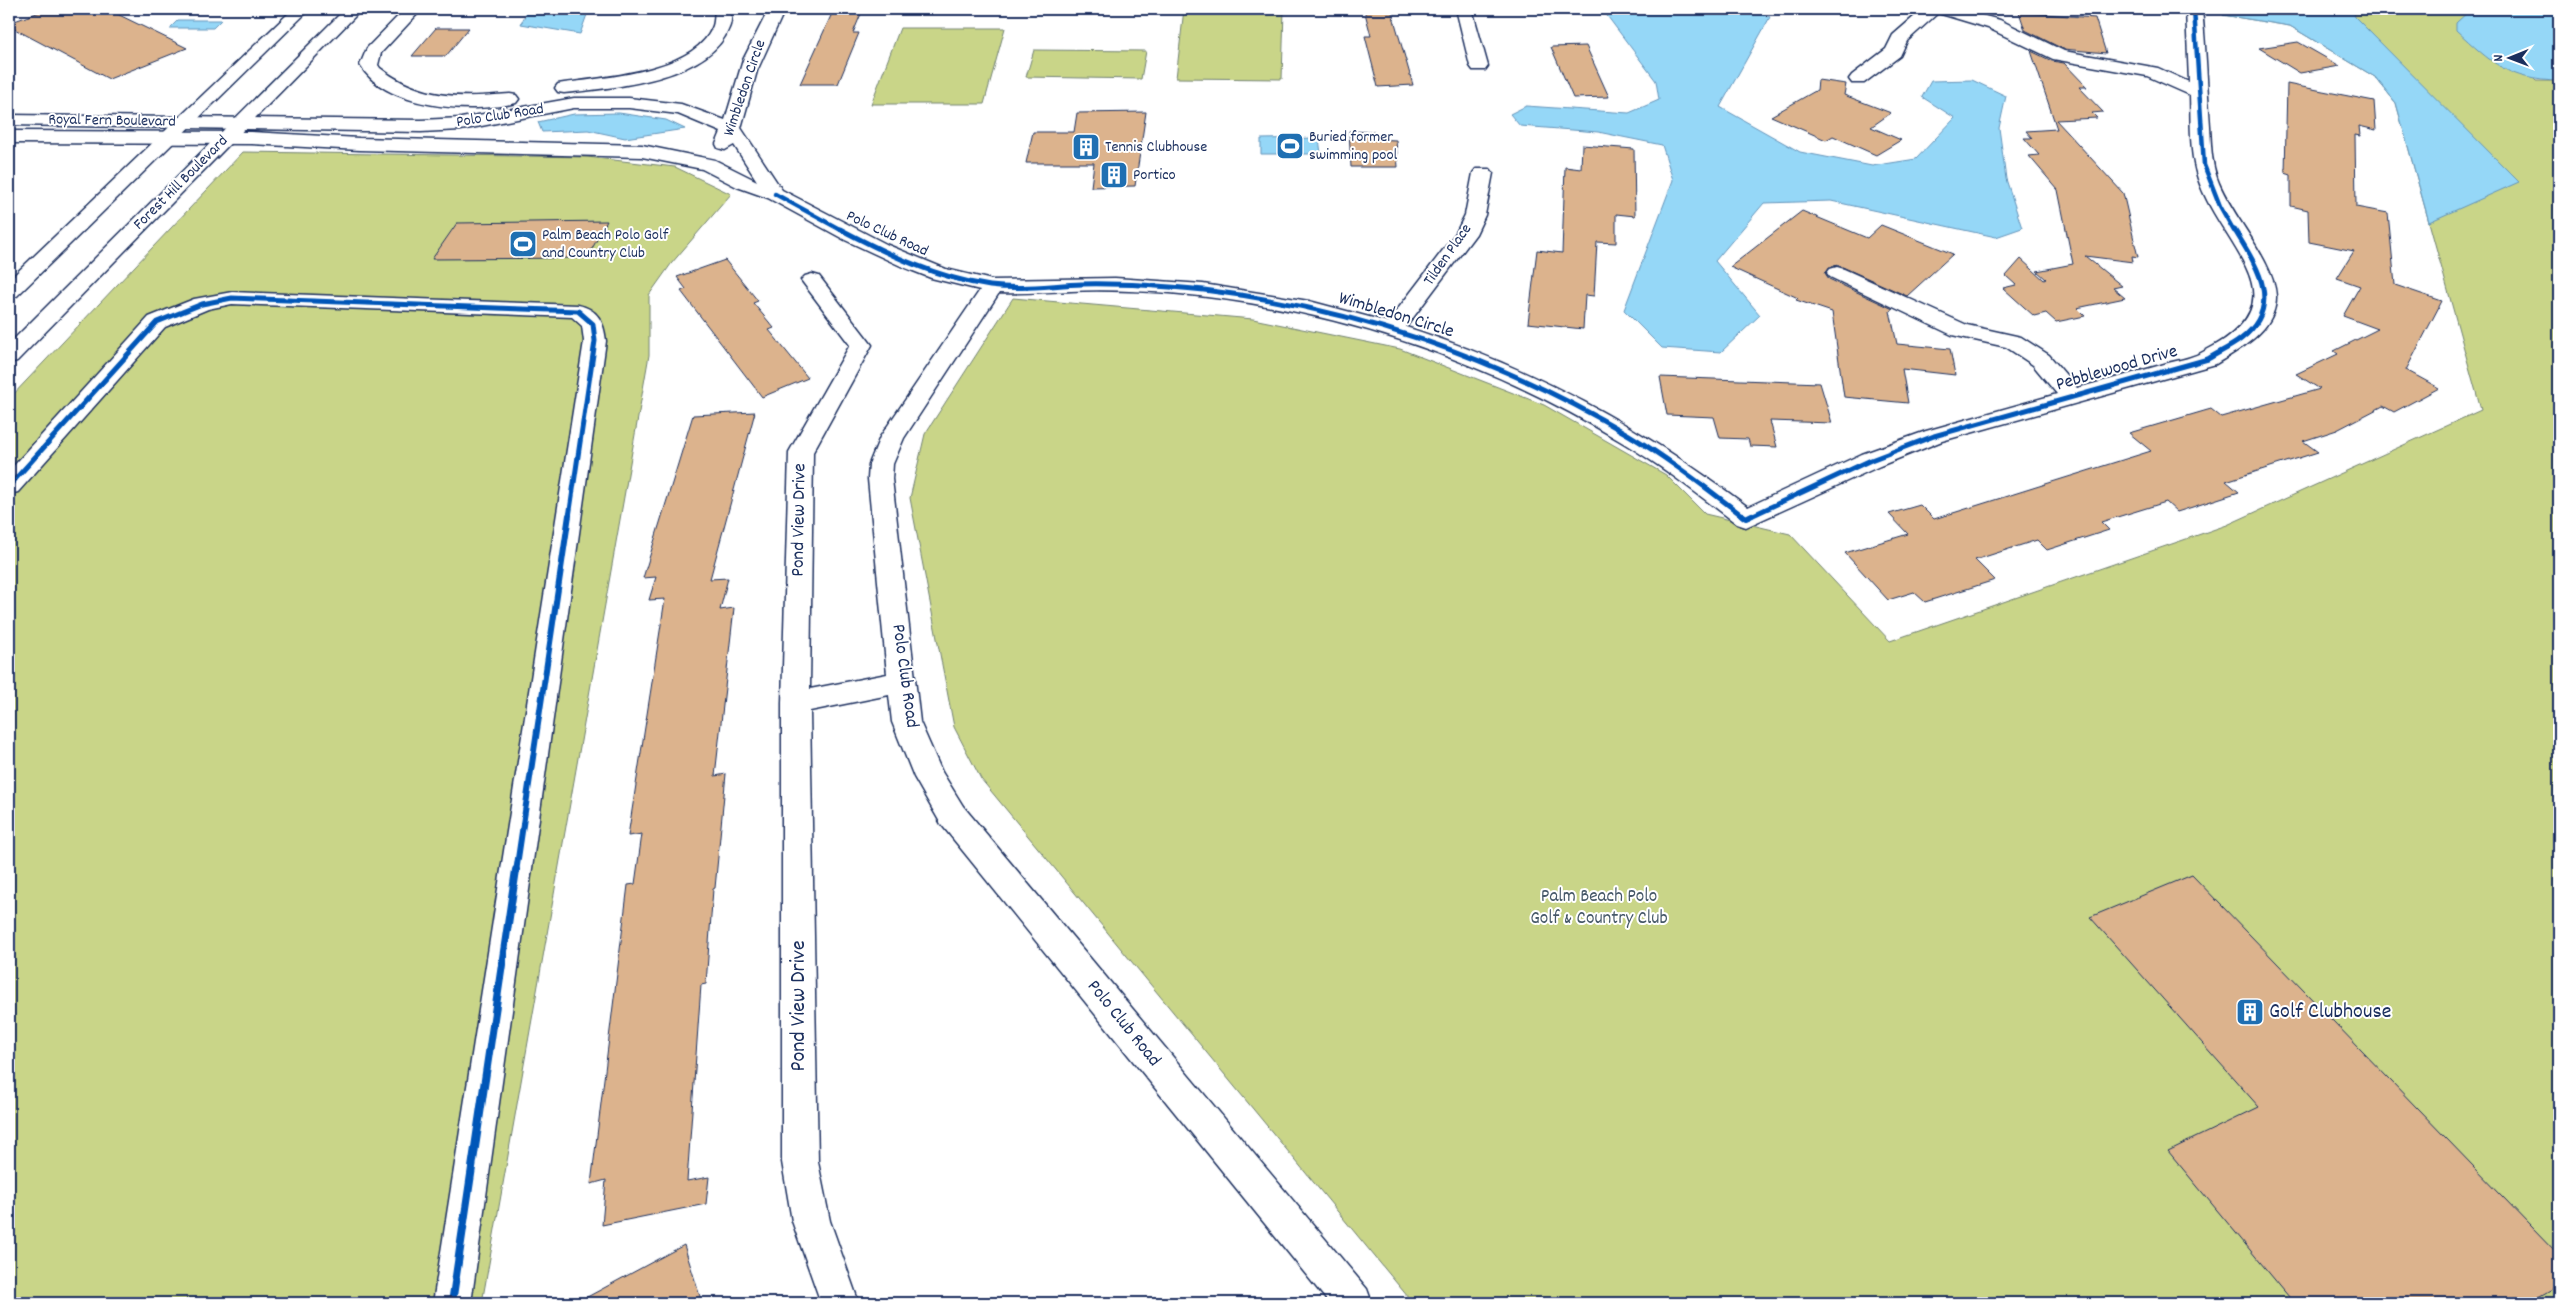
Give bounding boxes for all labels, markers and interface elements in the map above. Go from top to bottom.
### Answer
north arrow [2486,32,2536,82]
street label: Wimbledon Circle [718,37,772,139]
text: N [2489,54,2509,62]
street label: Polo Club Road [455,98,545,134]
street label: Royal Fern Boulevard [48,108,176,134]
place label: Buried former swimming pool [1309,126,1398,167]
street label: Forest Hill Boulevard [128,130,234,236]
sports icon: Buried former swimming pool [1275,131,1305,161]
building icon: Tennis Clubhouse [1071,132,1101,162]
place label: Tennis Clubhouse [1105,136,1207,159]
building icon: Portico [1099,160,1129,190]
place label: Portico [1133,164,1176,187]
street label: Polo Club Road [842,205,932,263]
street label: Tilden Place [1418,219,1478,291]
place label: Palm Beach Polo Golf and Country Club [542,224,669,265]
sports icon: Palm Beach Polo Golf and Country Club [508,229,538,259]
street label: Wimbledon Circle [1335,286,1457,346]
street label: Pebblewood Drive [2053,339,2181,399]
street label: Pond View Drive [786,463,814,577]
street label: Polo Club Road [883,622,925,730]
park label: Palm Beach Polo Golf & Country Club [1530,884,1668,933]
street label: Pond View Drive [784,940,815,1072]
street label: Polo Club Road [1080,975,1166,1073]
building icon: Golf Clubhouse [2235,997,2265,1027]
place label: Golf Clubhouse [2269,997,2391,1028]

